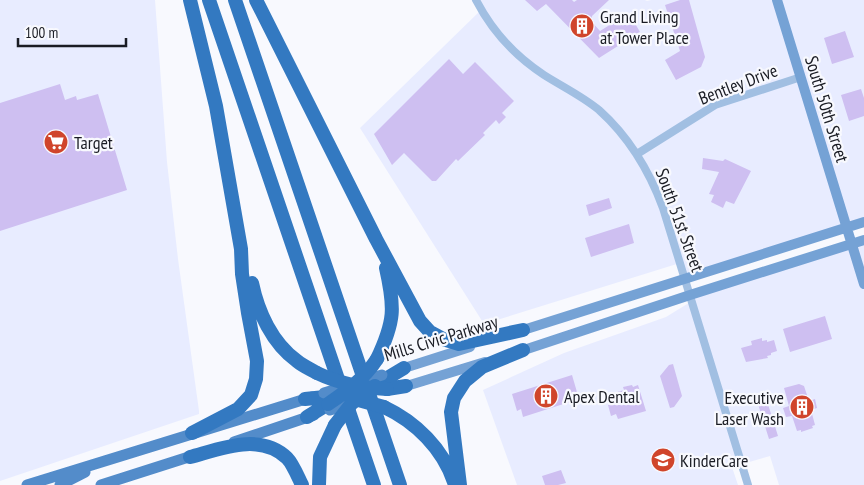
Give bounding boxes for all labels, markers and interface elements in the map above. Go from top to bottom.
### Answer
place label: Grand Living at Tower Place [600,5,689,49]
building icon: Grand Living at Tower Place [569,13,595,39]
scale bar [18,15,125,47]
text: 100 m [25,23,58,42]
street label: South 50th Street [800,53,854,165]
street label: Bentley Drive [695,58,781,110]
supermarket icon: Target [43,129,69,155]
place label: Target [74,131,113,154]
street label: South 51st Street [651,165,709,275]
street label: Mills Civic Parkway [381,310,501,366]
building icon: Apex Dental [533,383,559,409]
place label: Apex Dental [564,385,640,408]
place label: Executive Laser Wash [715,386,784,430]
building icon: Executive Laser Wash [789,394,815,420]
school or university icon: KinderCare [650,447,676,473]
place label: KinderCare [680,449,748,472]

